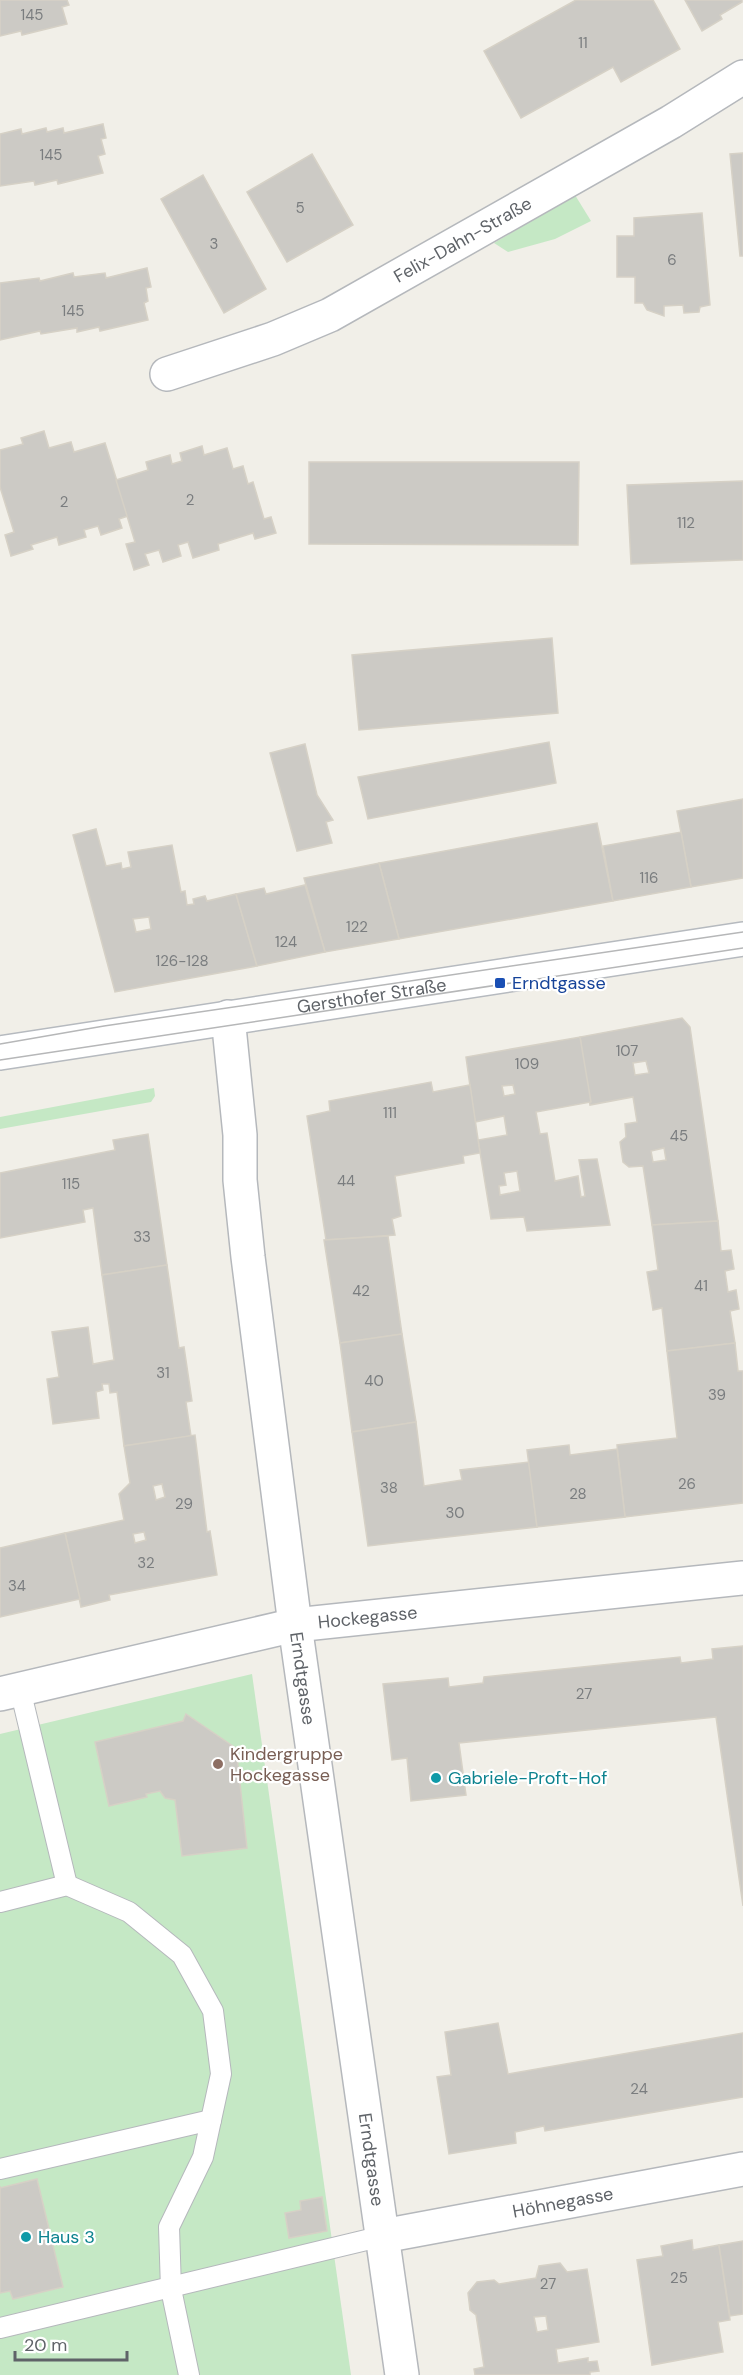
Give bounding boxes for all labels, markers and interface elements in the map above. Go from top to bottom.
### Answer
house number: 145 [21,5,43,25]
house number: 11 [578,33,588,53]
house number: 145 [40,145,62,165]
street label: Felix-Dahn-Straße [389,191,536,289]
house number: 5 [295,198,305,218]
house number: 3 [210,234,218,254]
house number: 6 [667,250,677,270]
house number: 145 [62,301,84,321]
house number: 2 [186,490,194,510]
house number: 2 [60,492,68,512]
house number: 112 [677,513,695,533]
house number: 116 [640,868,658,888]
house number: 122 [346,917,368,937]
house number: 124 [275,932,297,952]
house number: 126-128 [155,951,209,971]
place label: Erndtgasse [512,971,606,995]
street label: Gersthofer Straße [295,973,448,1019]
marker: Erndtgasse [493,976,507,990]
house number: 107 [616,1041,638,1061]
house number: 109 [515,1054,539,1074]
house number: 111 [383,1103,397,1123]
house number: 45 [670,1126,688,1146]
house number: 44 [337,1171,355,1191]
house number: 115 [62,1174,80,1194]
house number: 33 [133,1227,151,1247]
house number: 41 [694,1276,708,1296]
house number: 42 [352,1281,370,1301]
house number: 31 [156,1363,170,1383]
house number: 40 [364,1371,384,1391]
house number: 39 [708,1385,726,1405]
house number: 26 [678,1474,696,1494]
house number: 38 [380,1478,398,1498]
house number: 28 [569,1484,587,1504]
house number: 29 [175,1494,193,1514]
house number: 30 [445,1503,465,1523]
house number: 32 [137,1553,155,1573]
house number: 34 [8,1576,26,1596]
street label: Hockegasse [317,1600,419,1635]
street label: Erndtgasse [284,1630,321,1727]
house number: 27 [576,1684,592,1704]
place label: Kindergruppe Hockegasse [230,1742,343,1787]
marker: Kindergruppe Hockegasse [211,1757,225,1771]
place label: Gabriele-Proft-Hof [448,1766,607,1790]
marker: Gabriele-Proft-Hof [429,1771,443,1785]
house number: 24 [630,2079,648,2099]
street label: Erndtgasse [353,2111,390,2208]
street label: Höhnegasse [511,2181,615,2224]
place label: Haus 3 [38,2225,95,2249]
marker: Haus 3 [19,2230,33,2244]
house number: 25 [670,2268,688,2288]
house number: 27 [540,2274,556,2294]
scale bar [15,2324,128,2362]
text: 20 m [24,2333,67,2357]

